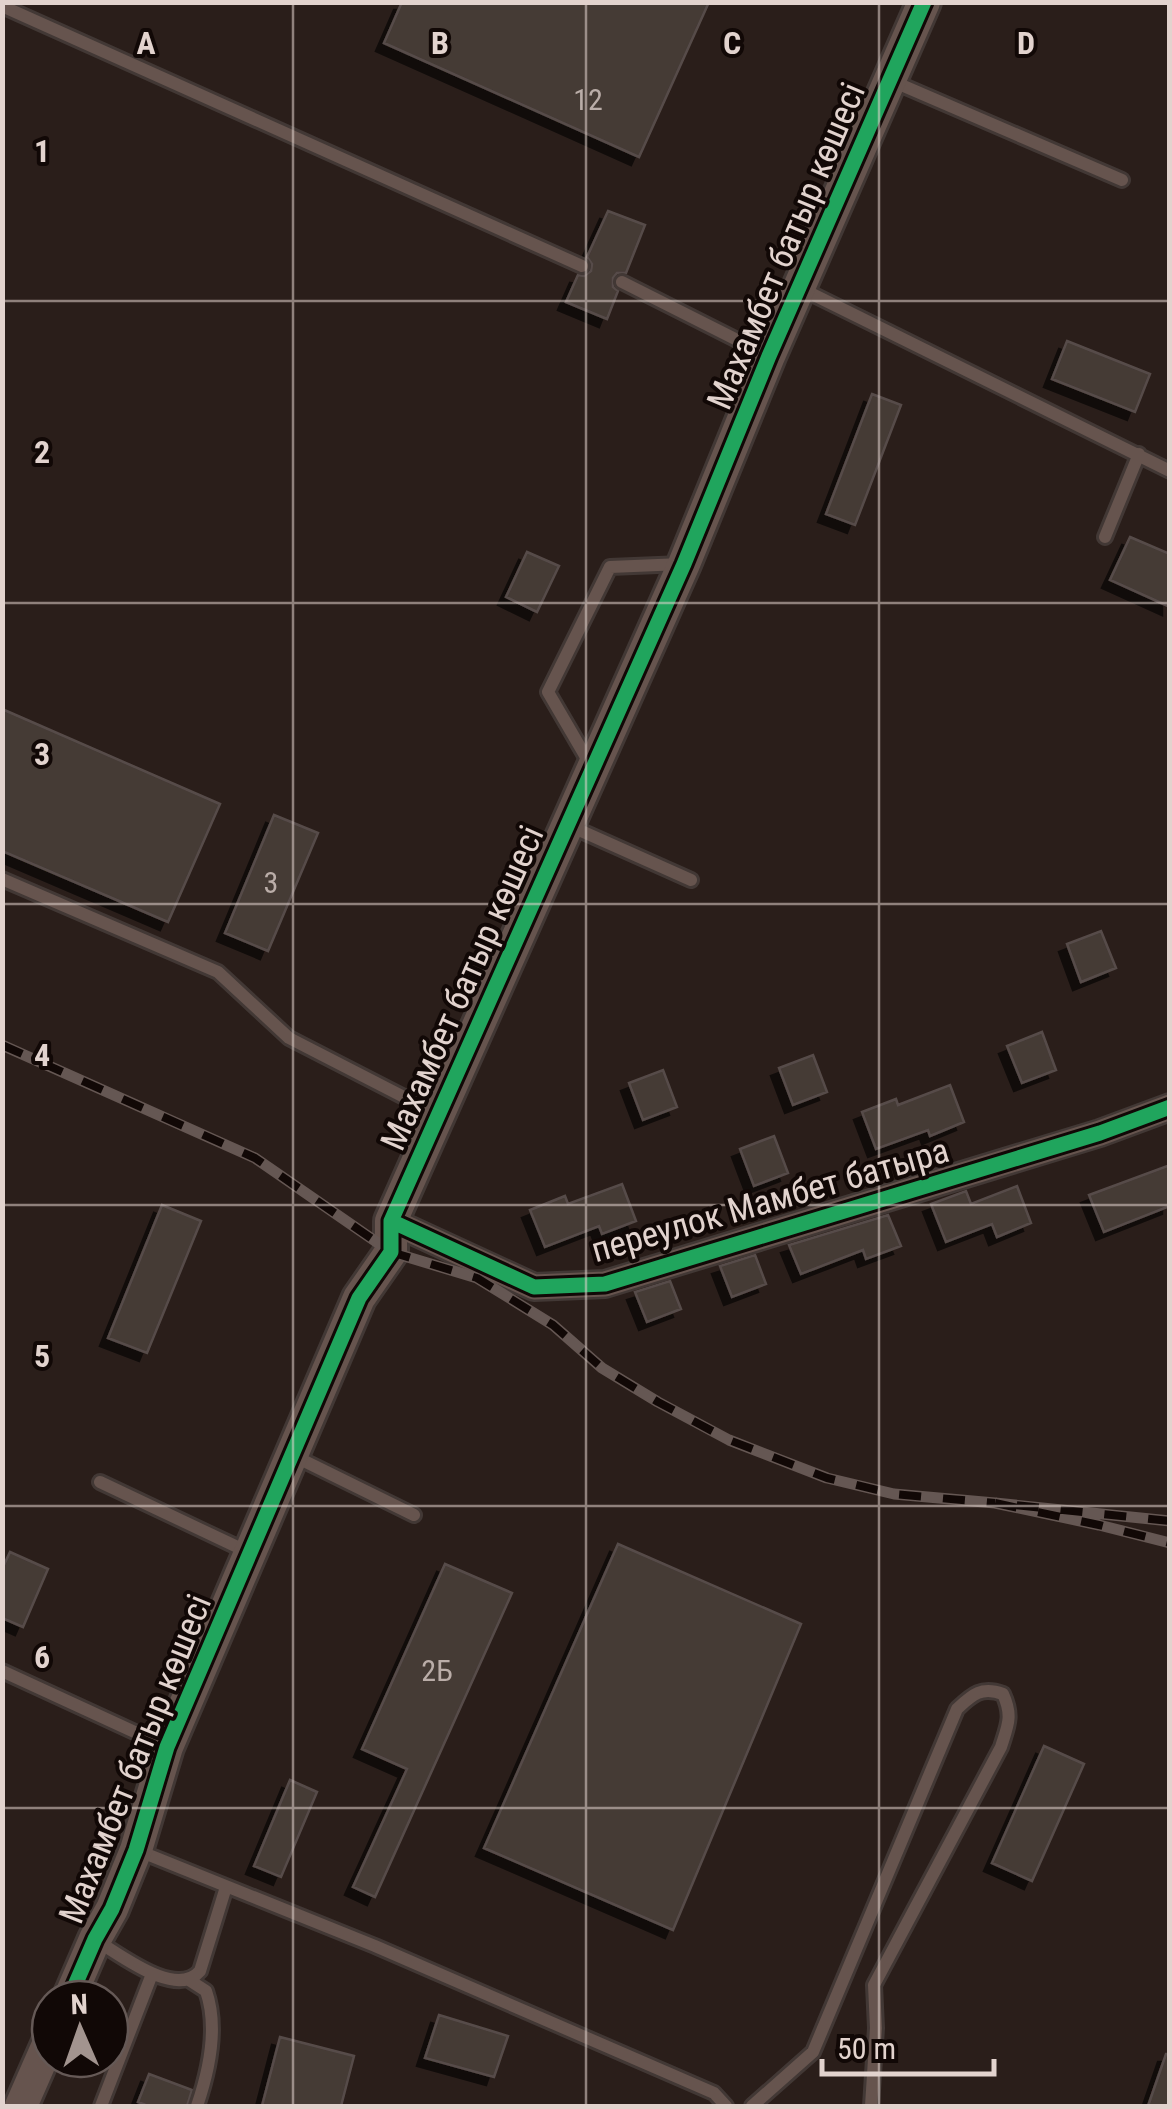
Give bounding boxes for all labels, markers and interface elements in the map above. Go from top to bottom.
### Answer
text: A [136,24,156,62]
text: B [431,24,449,62]
text: C [723,24,741,62]
text: D [1017,24,1035,62]
street label: Махамбет батыр көшесі [699,77,874,416]
house number: 12 [573,82,603,117]
text: 1 [34,132,50,170]
text: 2 [34,433,50,471]
text: 3 [34,735,50,773]
street label: Махамбет батыр көшесі [372,820,553,1157]
house number: 3 [264,865,278,900]
text: 4 [34,1036,50,1074]
street label: переулок Мамбет батыра [587,1130,954,1271]
text: 5 [34,1337,50,1375]
street label: Махамбет батыр көшесі [51,1589,220,1929]
text: 6 [34,1638,50,1676]
house number: 2Б [421,1653,453,1688]
north arrow [30,1979,130,2079]
text: N [70,1988,88,2021]
scale bar [822,2014,994,2076]
text: 50 m [837,2031,896,2066]

